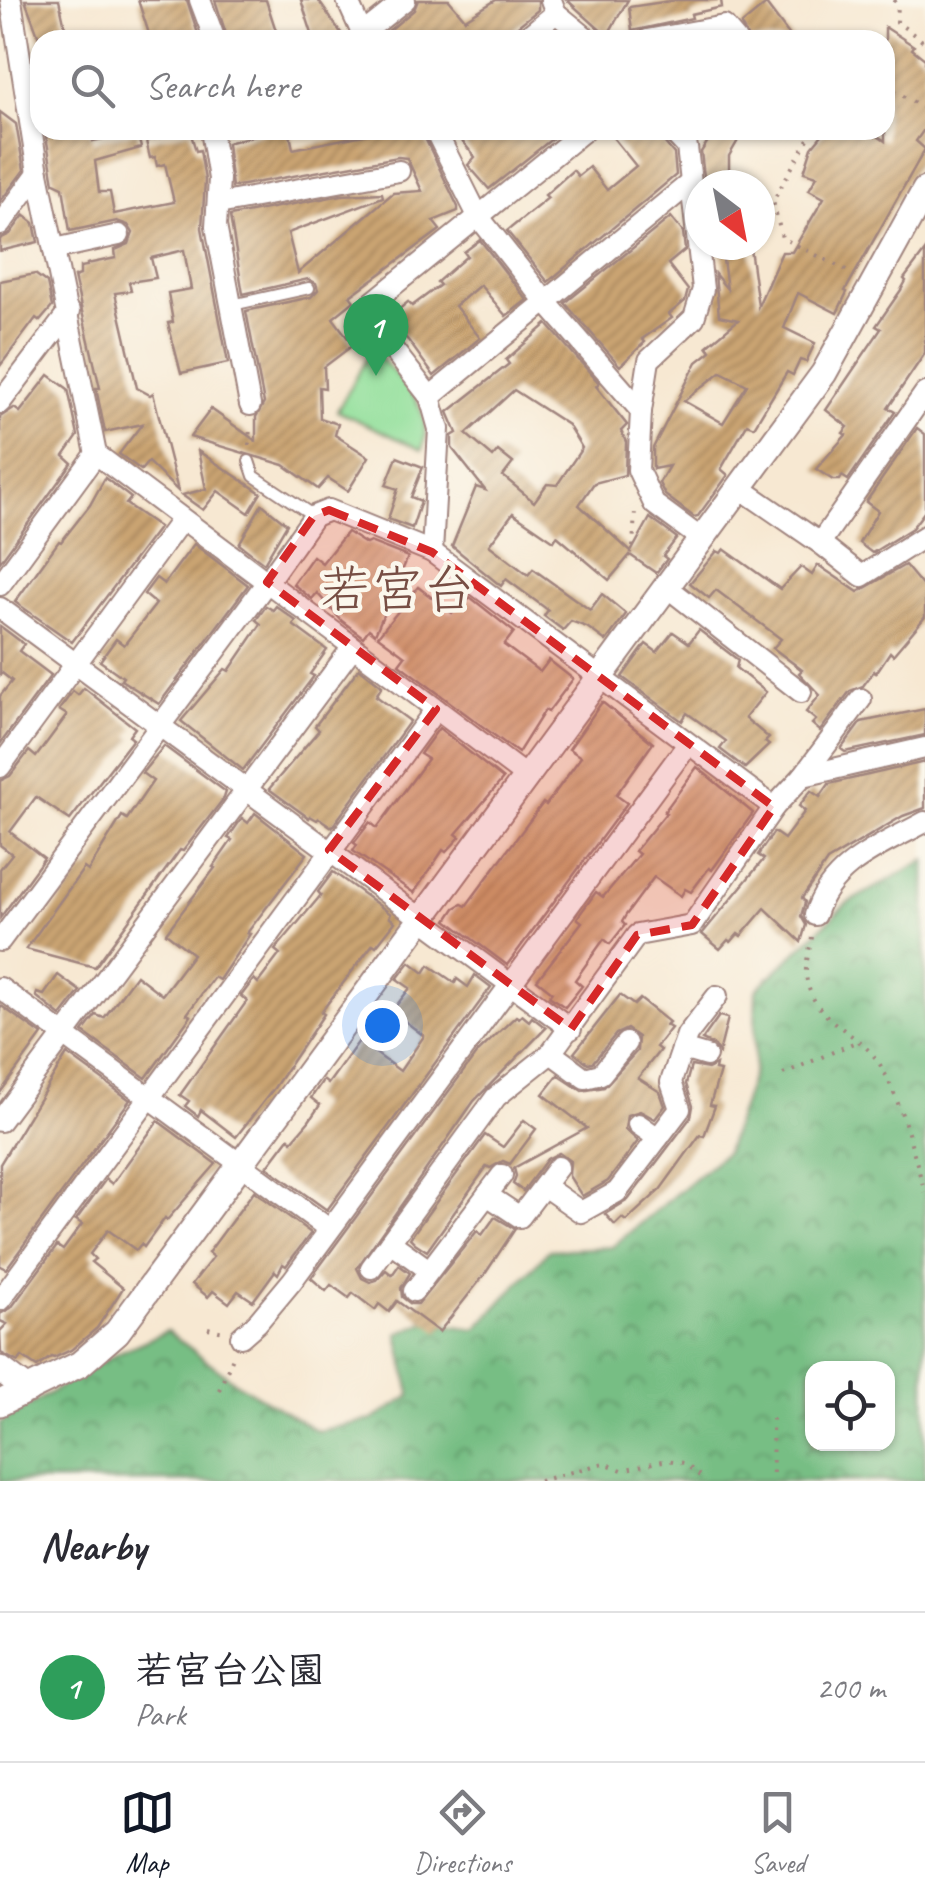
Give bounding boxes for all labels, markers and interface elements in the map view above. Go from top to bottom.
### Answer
search box [30,30,895,140]
icon: search [65,58,120,113]
text: Search here [145,62,300,109]
north arrow [685,170,775,260]
pin: 1 [344,294,408,376]
district label: 若宮台 [319,557,475,623]
your location [357,1000,408,1051]
map controls [805,1361,895,1451]
button: locate [805,1361,895,1451]
text: Nearby [40,1520,146,1573]
text: 若宮台公園 [135,1647,325,1694]
text: 1 [65,1667,80,1708]
text: 200 m [816,1667,885,1708]
text: Park [135,1694,186,1735]
tab: Map [120,1785,175,1880]
tab: Directions [414,1785,511,1880]
tab: Saved [750,1785,805,1880]

